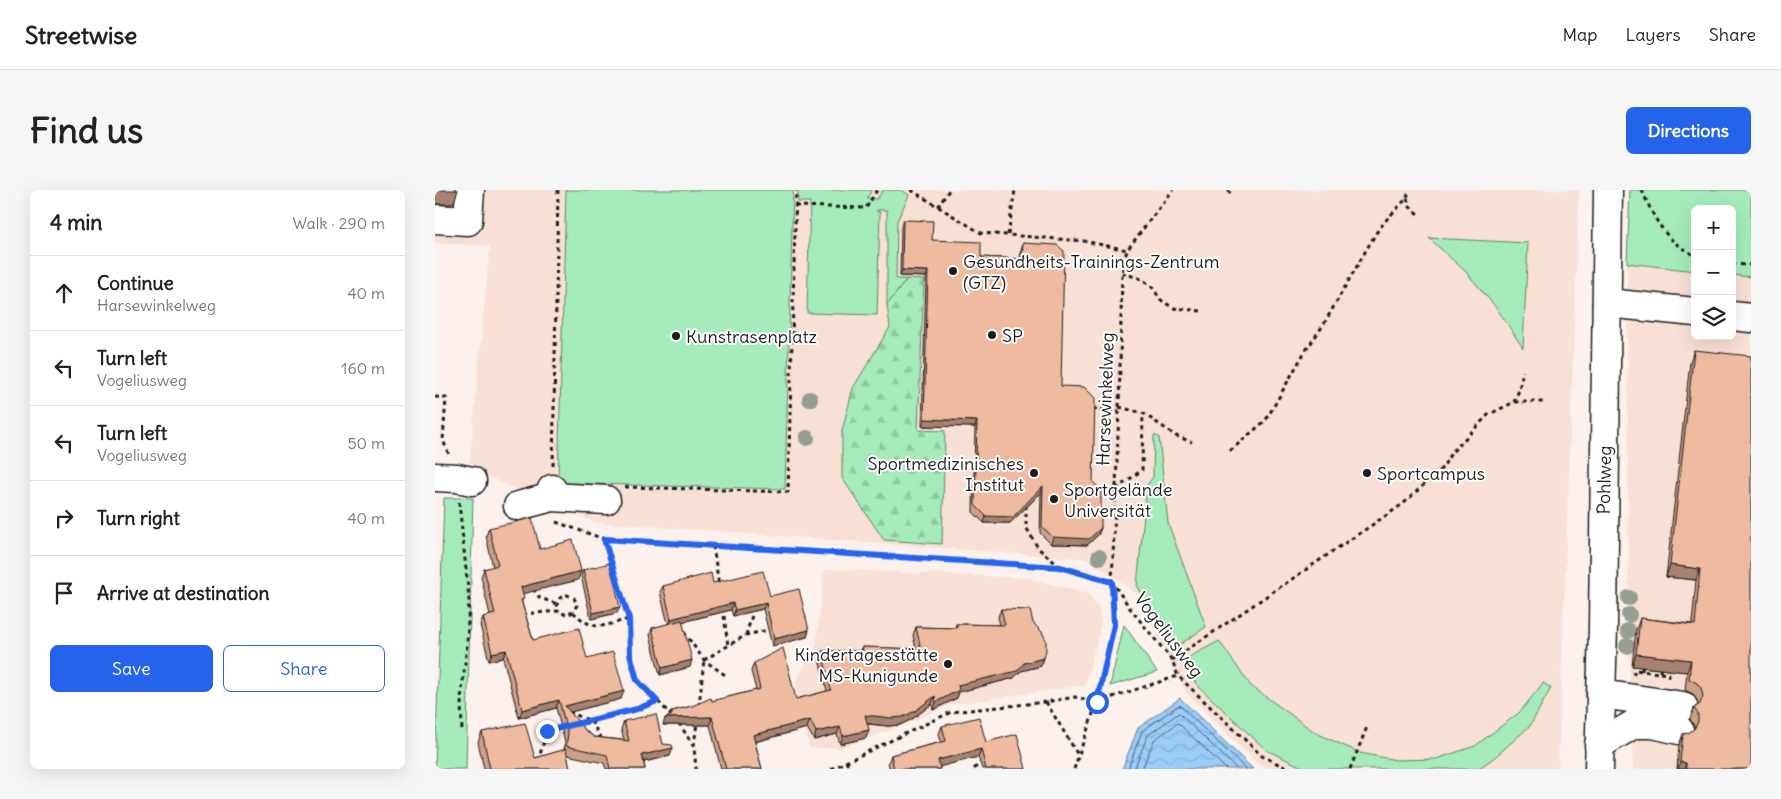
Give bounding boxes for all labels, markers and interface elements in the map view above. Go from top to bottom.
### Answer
text: Streetwise [25,20,137,50]
text: Map [1562,23,1597,46]
text: Layers [1625,23,1681,46]
text: Share [1709,23,1756,46]
button: Directions [1626,107,1751,154]
text: Find us [30,108,143,152]
map controls [1691,205,1736,340]
button: + [1691,205,1736,250]
text: 4 min [50,209,102,236]
text: Walk · 290 m [293,213,385,233]
place label: Gesundheits-Trainings-Zentrum (GTZ) [963,250,1220,294]
button: − [1691,250,1736,295]
marker: Gesundheits-Trainings-Zentrum (GTZ) [947,265,959,277]
text: Continue [97,271,174,295]
icon: ahead [50,279,78,307]
text: 40 m [347,283,385,303]
text: Harsewinkelweg [97,295,216,315]
button: layers [1691,295,1736,340]
place label: SP [1002,324,1023,347]
place label: Kunstrasenplatz [686,325,817,348]
marker: SP [986,329,998,341]
marker: Kunstrasenplatz [670,330,682,342]
street label: Harsewinkelweg [1091,332,1119,466]
text: Turn left [97,346,167,370]
icon: left [50,354,78,382]
text: 160 m [341,358,385,378]
text: Vogeliusweg [97,370,187,390]
text: Turn left [97,421,167,445]
icon: left [50,429,78,457]
text: 50 m [347,433,385,453]
text: Vogeliusweg [97,445,187,465]
street label: Pohlweg [1592,445,1616,515]
place label: Sportmedizinisches Institut [867,452,1024,496]
place label: Sportcampus [1377,462,1485,485]
marker: Sportmedizinisches Institut [1028,467,1040,479]
marker: Sportcampus [1361,467,1373,479]
place label: Sportgelände Universität [1064,478,1172,522]
marker: Sportgelände Universität [1048,493,1060,505]
icon: right [50,504,78,532]
text: Turn right [97,506,180,530]
text: 40 m [347,508,385,528]
icon: arrive [50,579,78,607]
text: Arrive at destination [97,581,270,605]
street label: Vogeliusweg [1129,588,1209,682]
place label: Kindertagesstätte MS-Kunigunde [795,643,938,687]
button: Save [50,645,213,692]
button: Share [223,645,385,692]
marker: Kindertagesstätte MS-Kunigunde [942,658,954,670]
route start [1086,691,1109,714]
route end [536,720,559,743]

